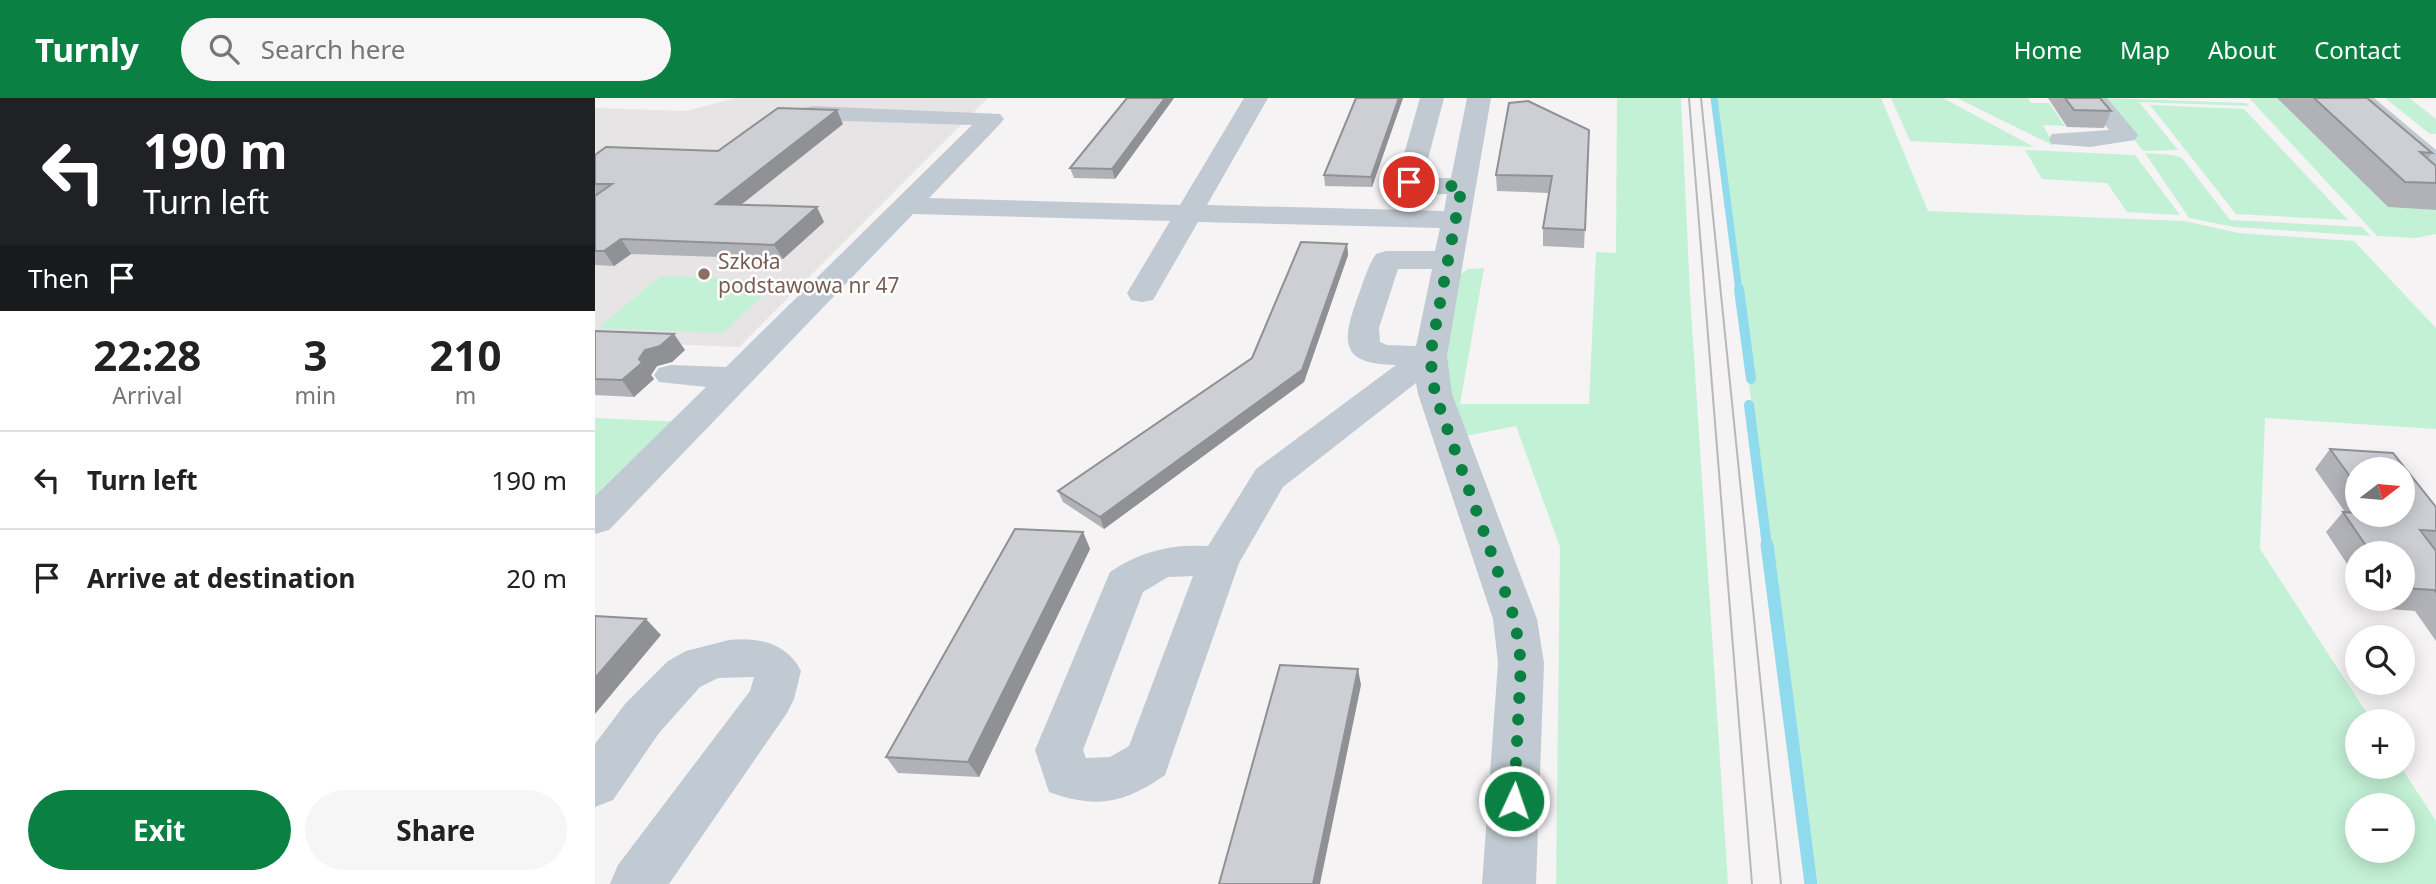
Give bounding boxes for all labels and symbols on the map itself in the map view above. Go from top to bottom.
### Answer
pin [1379,152,1439,212]
place label: Szkoła podstawowa nr 47 [718,247,900,299]
marker: Szkoła podstawowa nr 47 [696,266,712,282]
north arrow [2345,457,2415,527]
position arrow [1477,764,1551,838]

